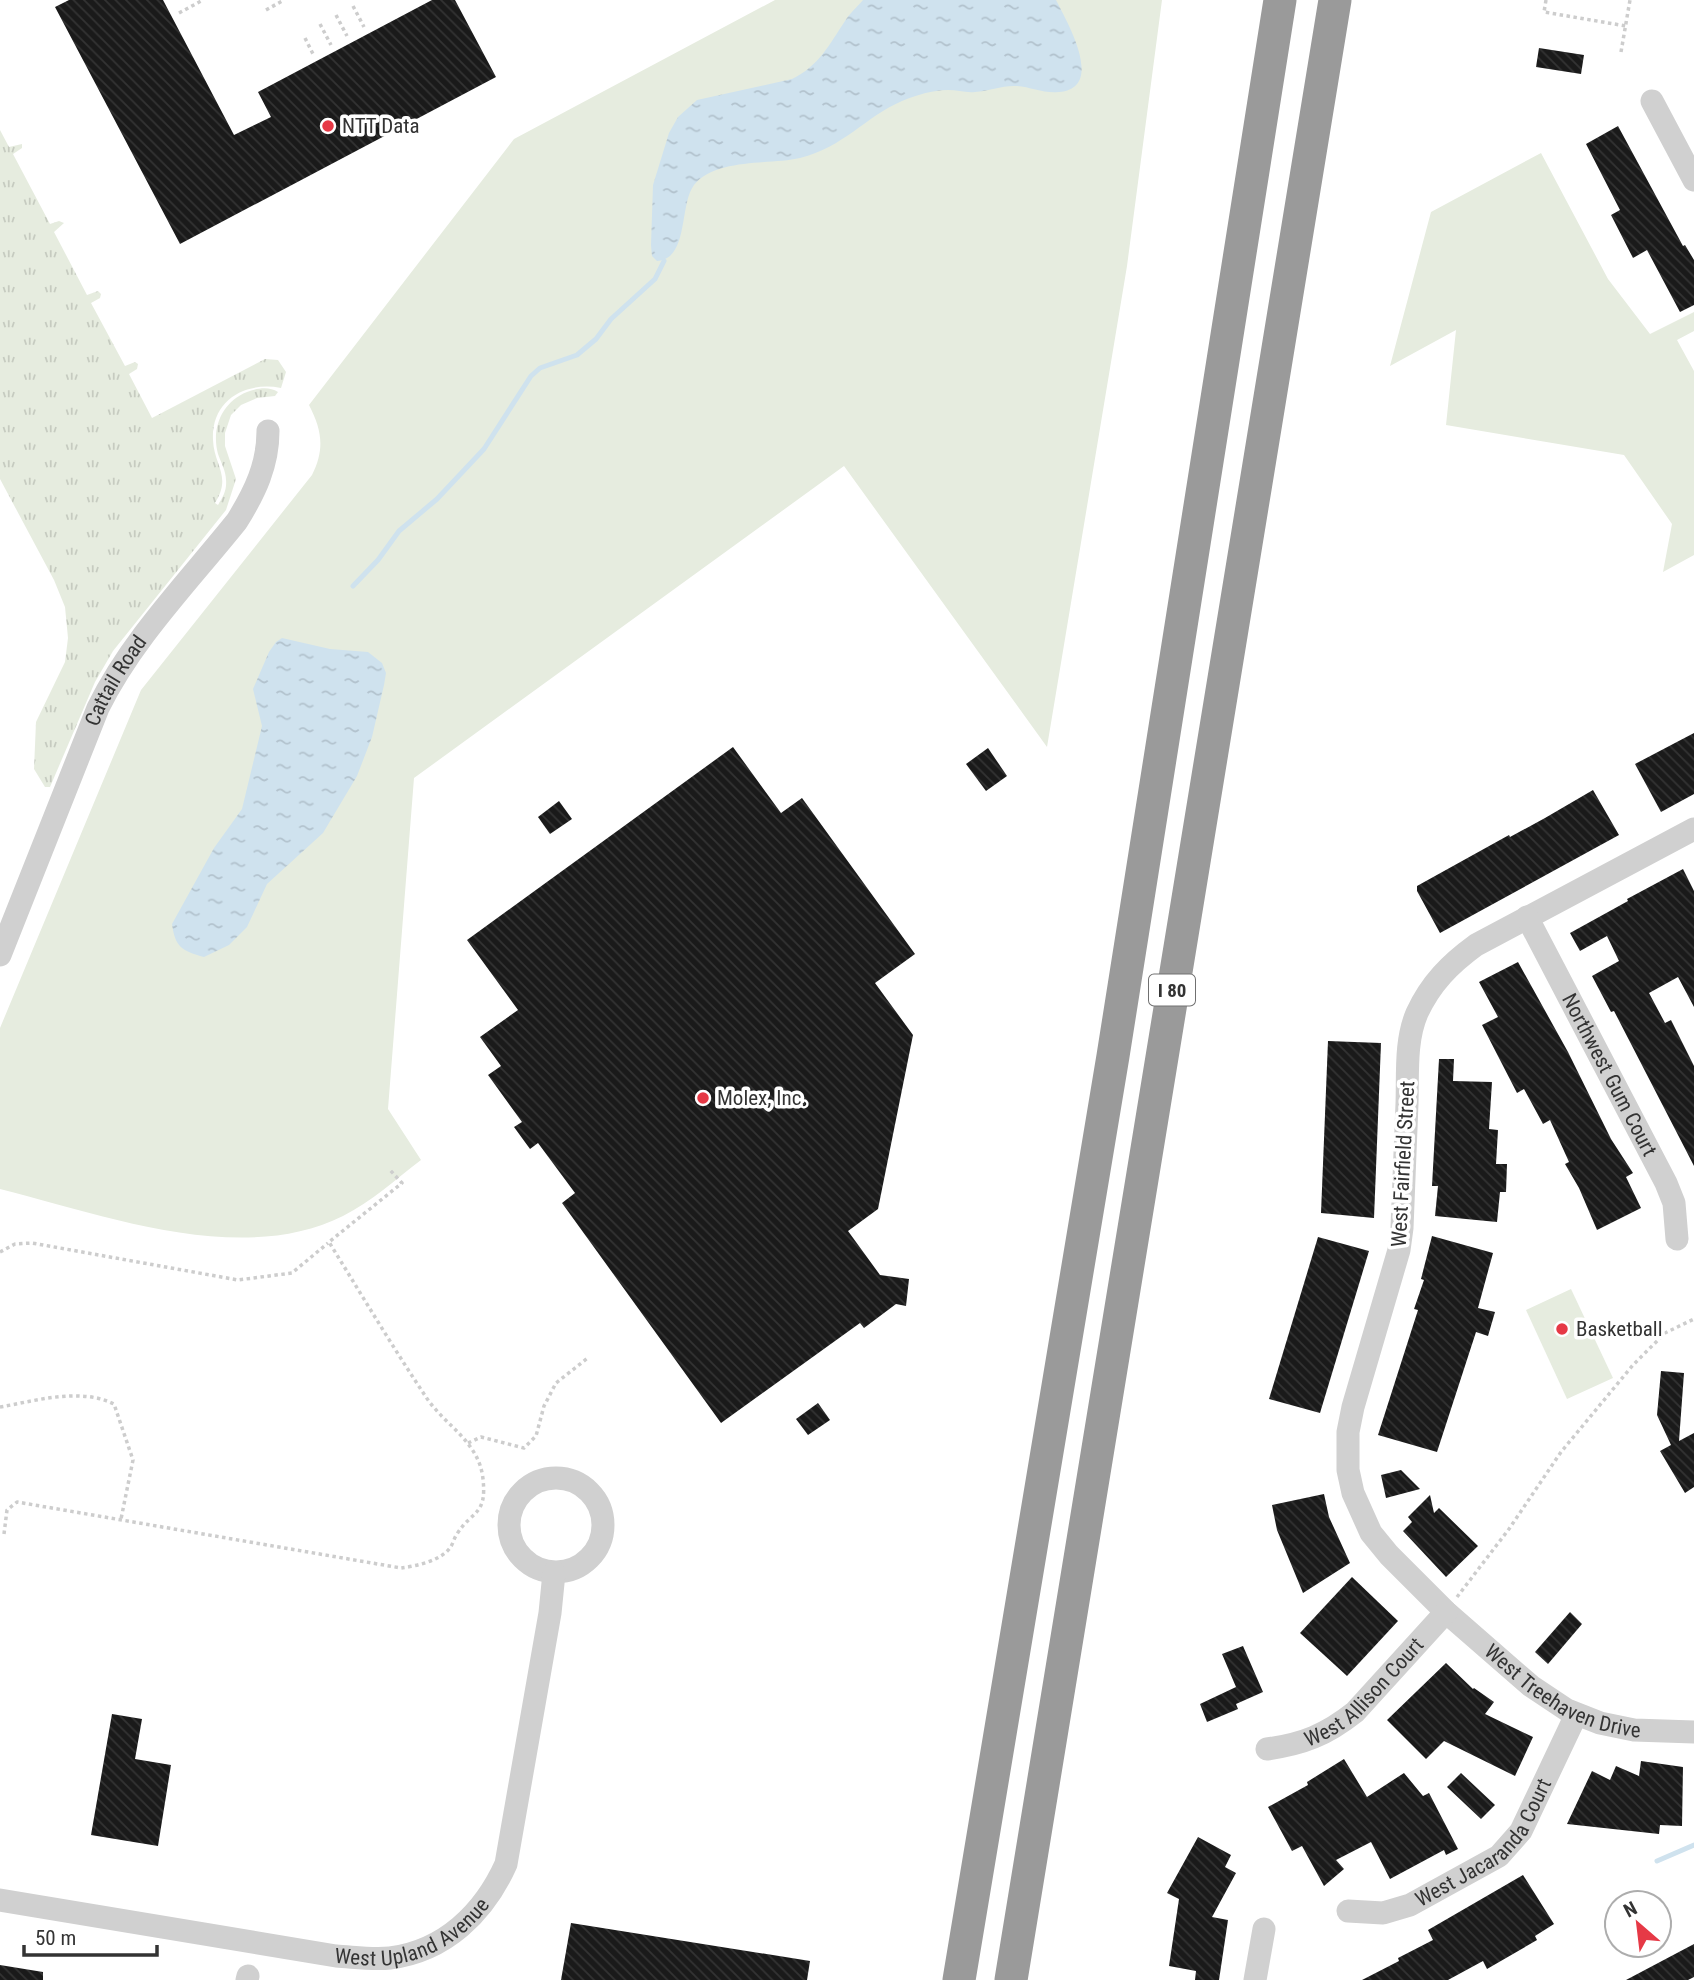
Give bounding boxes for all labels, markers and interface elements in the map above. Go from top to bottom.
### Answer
place label: NTT Data [342,114,419,138]
marker: NTT Data [320,118,336,134]
street label: Cattail Road [80,631,151,729]
road number: I 80 [1149,974,1195,1006]
street label: Northwest Gum Court [1557,989,1662,1160]
street label: West Fairfield Street [1387,1080,1419,1248]
place label: Molex, Inc. [717,1086,807,1110]
marker: Molex, Inc. [695,1090,711,1106]
place label: Basketball [1576,1317,1662,1341]
marker: Basketball [1554,1321,1570,1337]
street label: West Allison Court [1301,1633,1428,1752]
street label: West Treehaven Drive [1480,1639,1641,1742]
street label: West Jacaranda Court [1411,1775,1556,1912]
north arrow [1603,1889,1673,1959]
street label: West Upland Avenue [334,1893,494,1971]
text: N [1620,1897,1641,1922]
scale bar [24,1913,158,1957]
text: 50 m [35,1926,76,1950]

